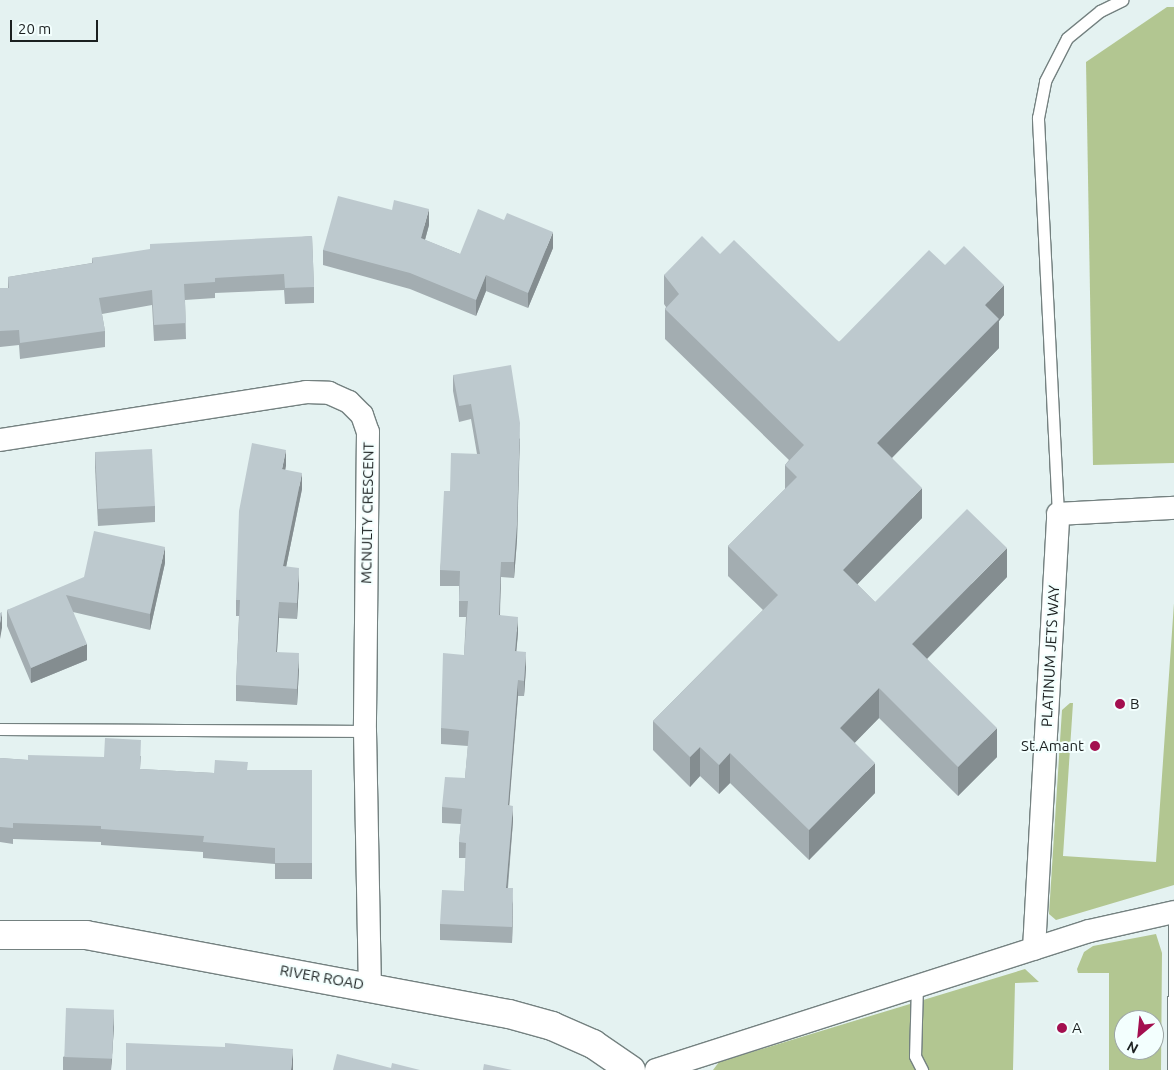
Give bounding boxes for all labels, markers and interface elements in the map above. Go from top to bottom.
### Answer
scale bar [12,10,100,42]
text: 20 m [18,20,51,37]
street label: MCNULTY CRESCENT [357,442,377,584]
street label: PLATINUM JETS WAY [1037,585,1063,727]
place label: B [1130,695,1140,713]
marker: B [1114,698,1126,710]
place label: St.Amant [1021,737,1084,755]
marker: St.Amant [1088,739,1102,753]
street label: RIVER ROAD [279,961,365,993]
north arrow [1114,1010,1164,1060]
place label: A [1072,1019,1082,1037]
marker: A [1056,1022,1068,1034]
text: N [1124,1038,1141,1057]

